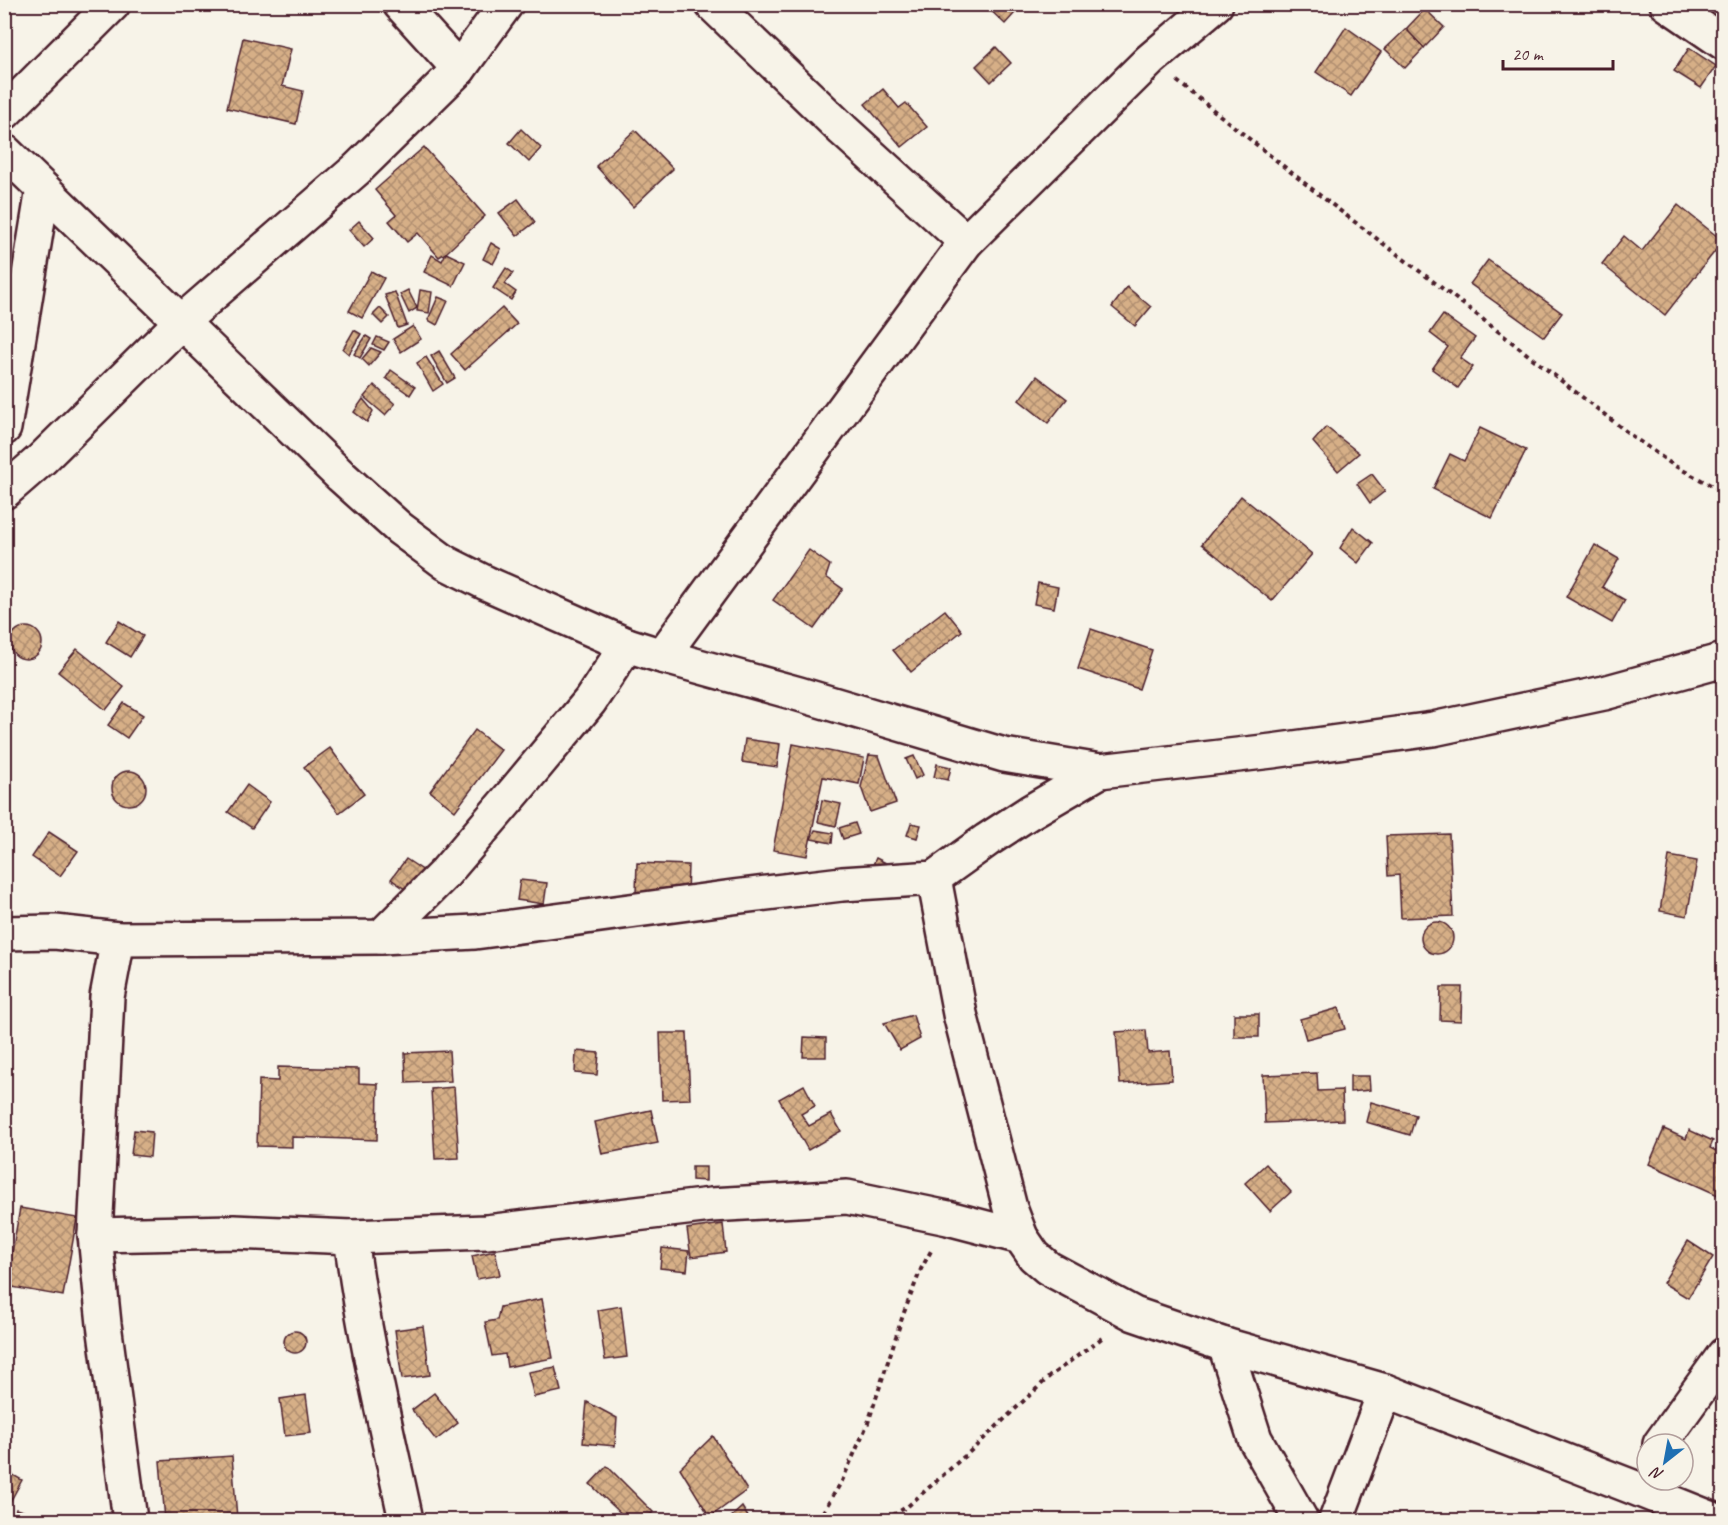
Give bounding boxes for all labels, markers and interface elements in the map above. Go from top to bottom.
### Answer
scale bar [1503,33,1612,71]
text: 20 m [1512,43,1545,65]
north arrow [1635,1432,1695,1492]
text: N [1646,1461,1667,1485]

